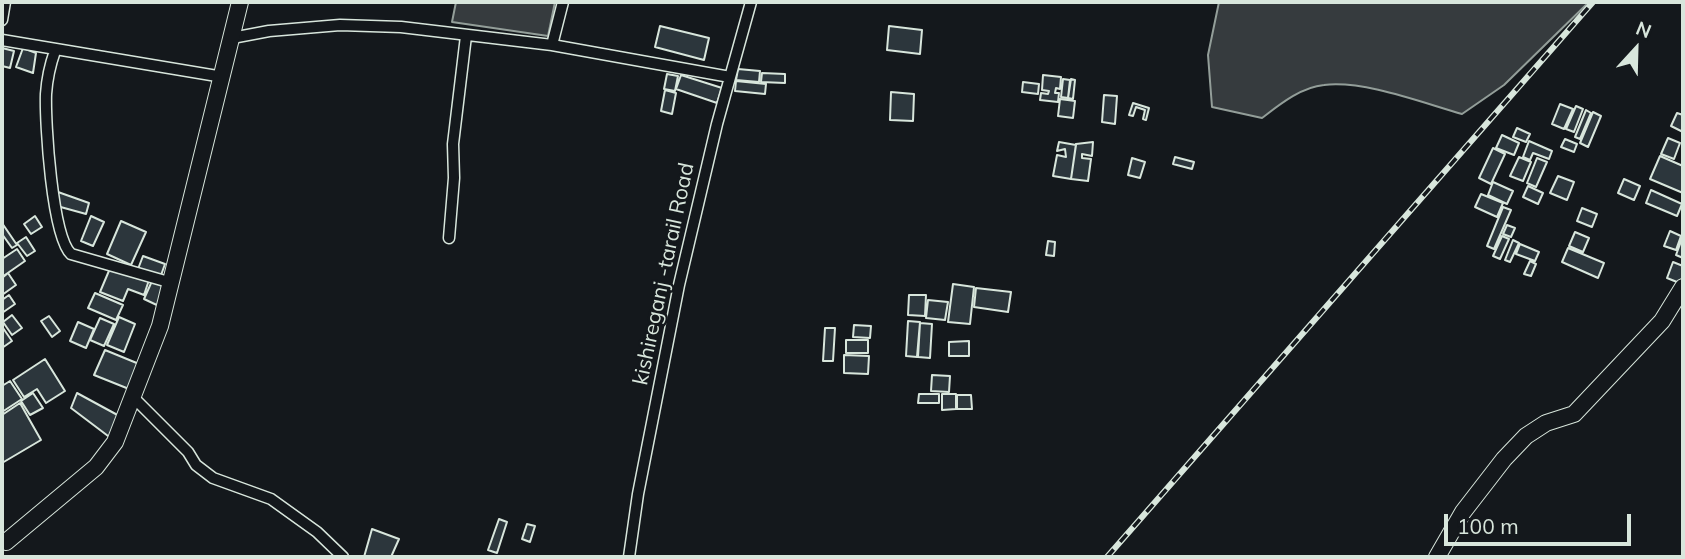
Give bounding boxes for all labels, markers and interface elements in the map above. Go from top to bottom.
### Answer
north arrow [1601,14,1671,84]
text: N [1633,16,1655,43]
street label: kishireganj -tarail Road [628,161,700,387]
scale bar [1447,500,1634,544]
text: 100 m [1457,513,1519,539]

